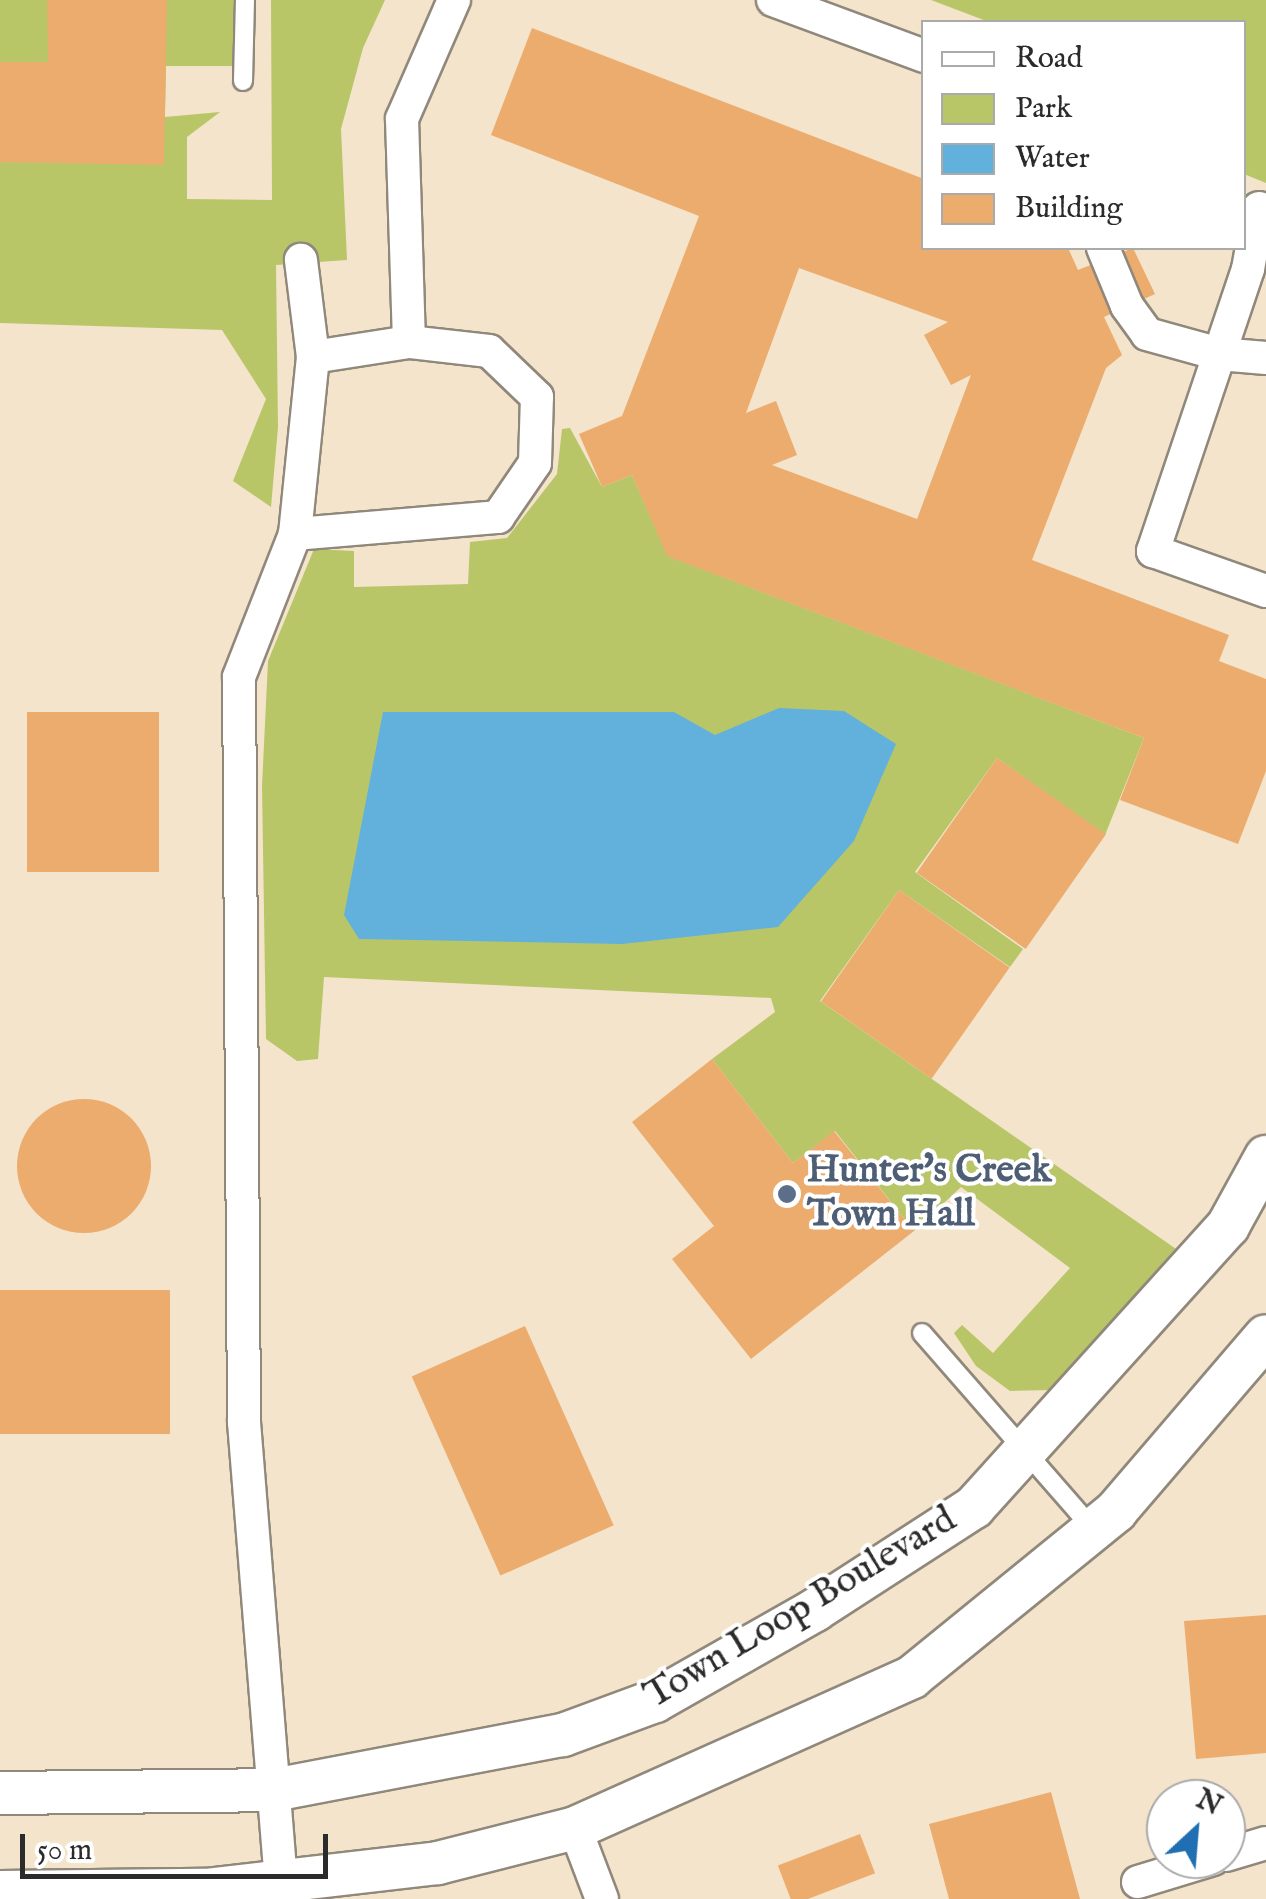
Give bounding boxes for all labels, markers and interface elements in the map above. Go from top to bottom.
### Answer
legend [921,20,1246,250]
text: Road [1015,40,1083,78]
text: Park [1015,90,1072,128]
text: Water [1015,140,1090,178]
text: Building [1015,190,1123,228]
place label: Hunter's Creek Town Hall [807,1149,1051,1238]
marker: Hunter's Creek Town Hall [776,1183,798,1205]
street label: Town Loop Boulevard [637,1498,965,1720]
north arrow [1146,1779,1246,1879]
text: N [1190,1782,1227,1824]
scale bar [25,1814,332,1876]
text: 50 m [37,1832,92,1870]

